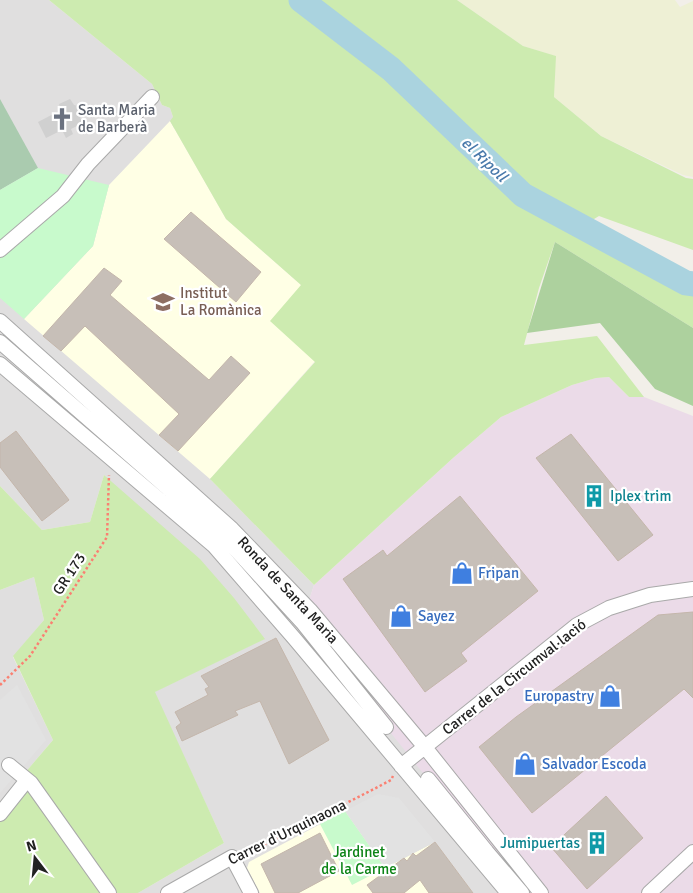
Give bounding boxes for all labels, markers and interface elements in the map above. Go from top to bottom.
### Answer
place label: Santa Maria de Barberà [78,101,155,136]
church icon: Santa Maria de Barberà [49,106,75,132]
water label: el Ripoll [457,133,512,187]
place label: Institut La Romànica [180,284,262,319]
school or university icon: Institut La Romànica [150,289,176,315]
building icon: Iplex trim [581,483,607,509]
place label: Iplex trim [610,487,671,505]
street label: Ronda de Santa Maria [234,533,342,647]
street label: GR 173 [49,550,89,598]
shop icon: Fripan [449,560,475,586]
place label: Fripan [478,564,519,582]
shop icon: Sayez [388,603,414,629]
place label: Sayez [418,607,455,625]
street label: Carrer de la Circumval·lació [439,615,590,739]
shop icon: Europastry [597,683,623,709]
place label: Europastry [524,687,594,705]
shop icon: Salvador Escoda [512,751,538,777]
place label: Salvador Escoda [542,755,647,773]
street label: Carrer d'Urquinaona [225,796,349,868]
building icon: Jumipuertas [584,830,610,856]
north arrow [10,833,60,883]
place label: Jumipuertas [500,834,580,852]
text: N [25,836,39,855]
park label: Jardinet de la Carme [321,843,397,878]

